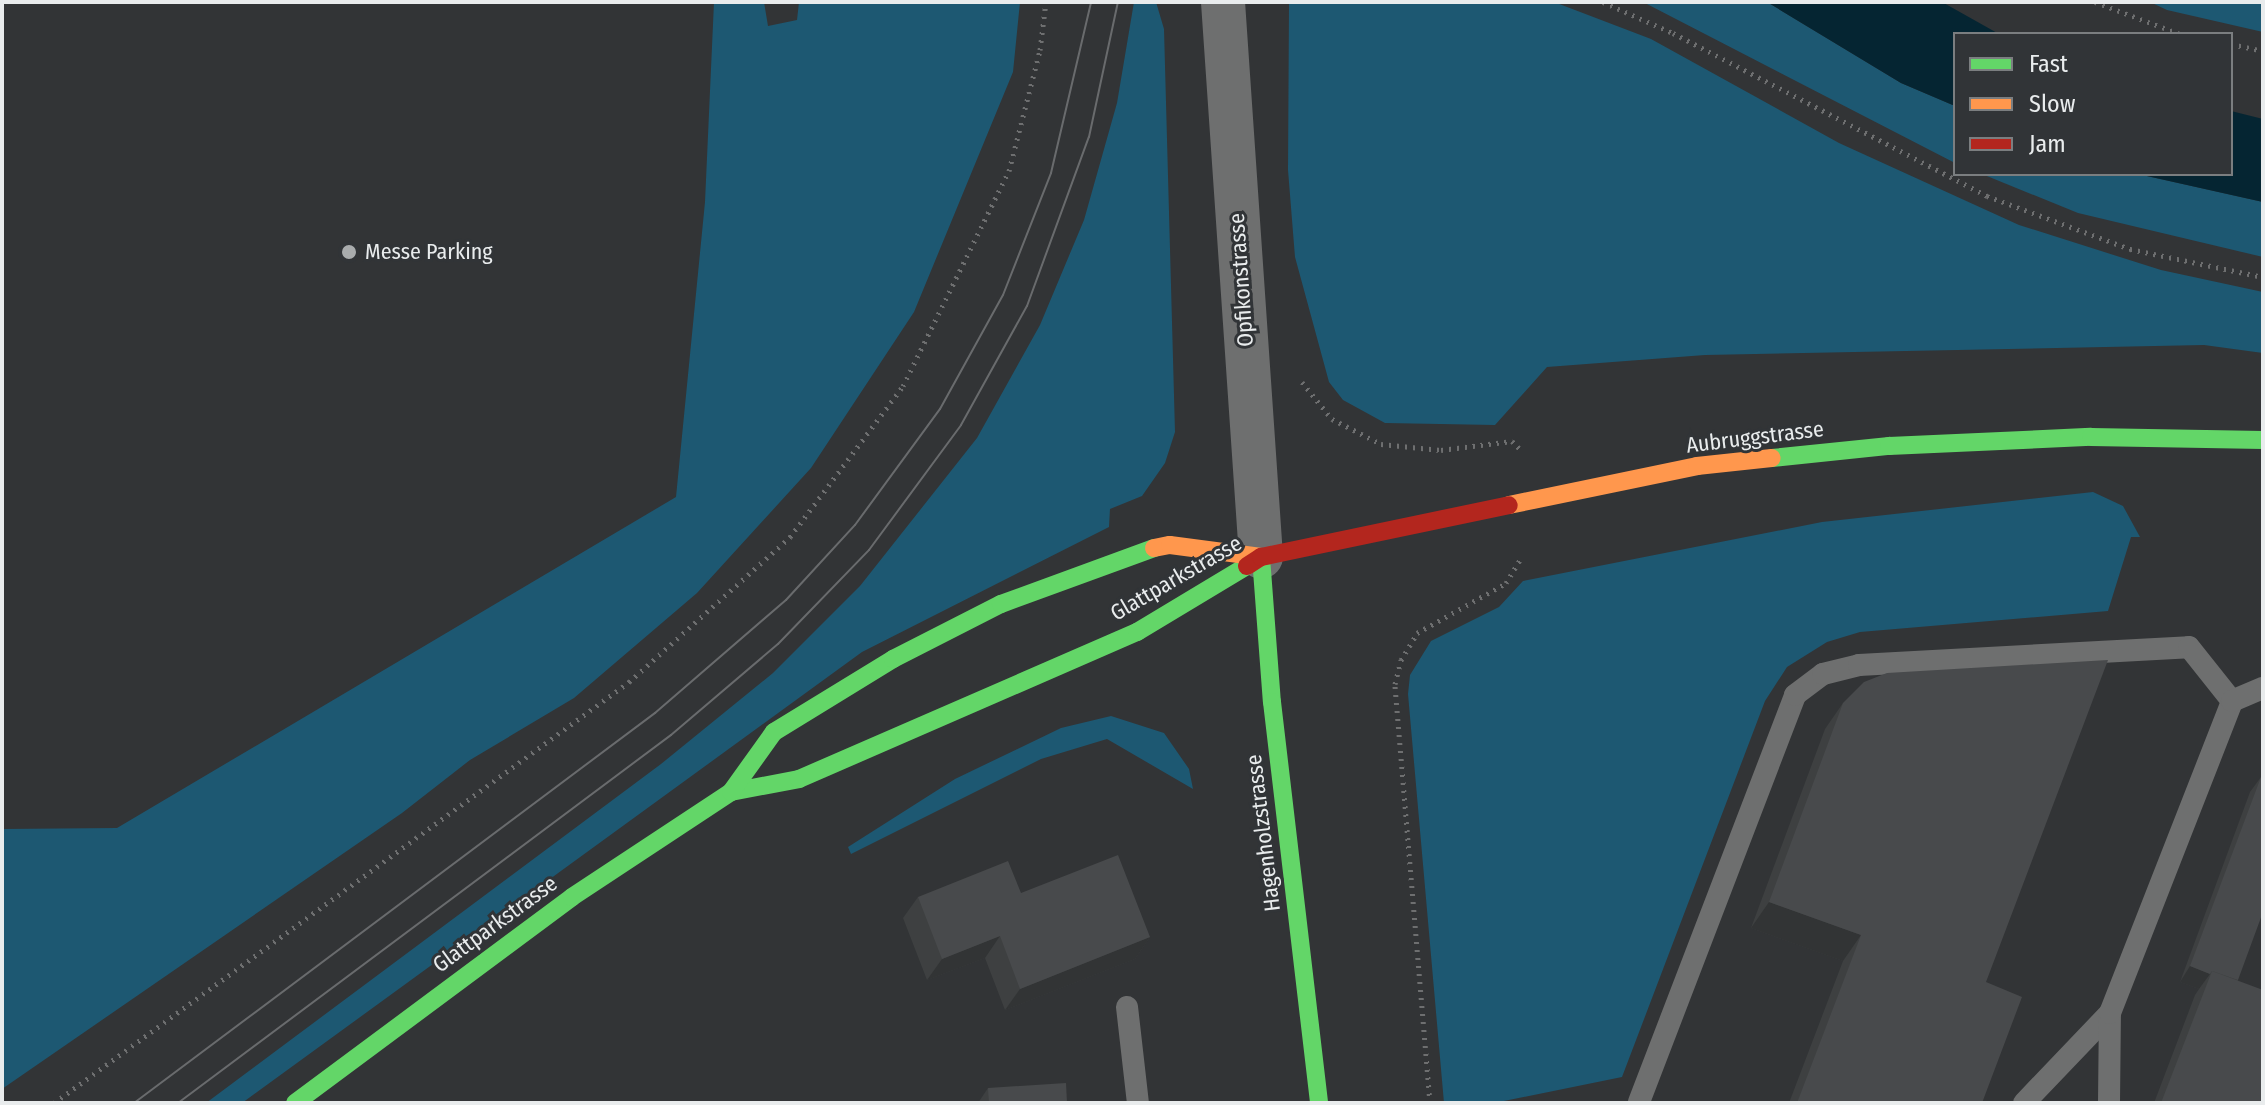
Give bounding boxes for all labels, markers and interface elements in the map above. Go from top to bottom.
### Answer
legend [1953,32,2233,176]
text: Fast [2029,50,2068,78]
text: Slow [2029,90,2075,118]
text: Jam [2029,130,2066,158]
street label: Opfikonstrasse [1223,212,1259,348]
place label: Messe Parking [365,239,493,265]
marker: Messe Parking [340,243,358,261]
street label: Aubruggstrasse [1685,415,1825,459]
street label: Glattparkstrasse [1106,530,1246,626]
street label: Hagenholzstrasse [1240,753,1286,913]
street label: Glattparkstrasse [428,870,562,978]

